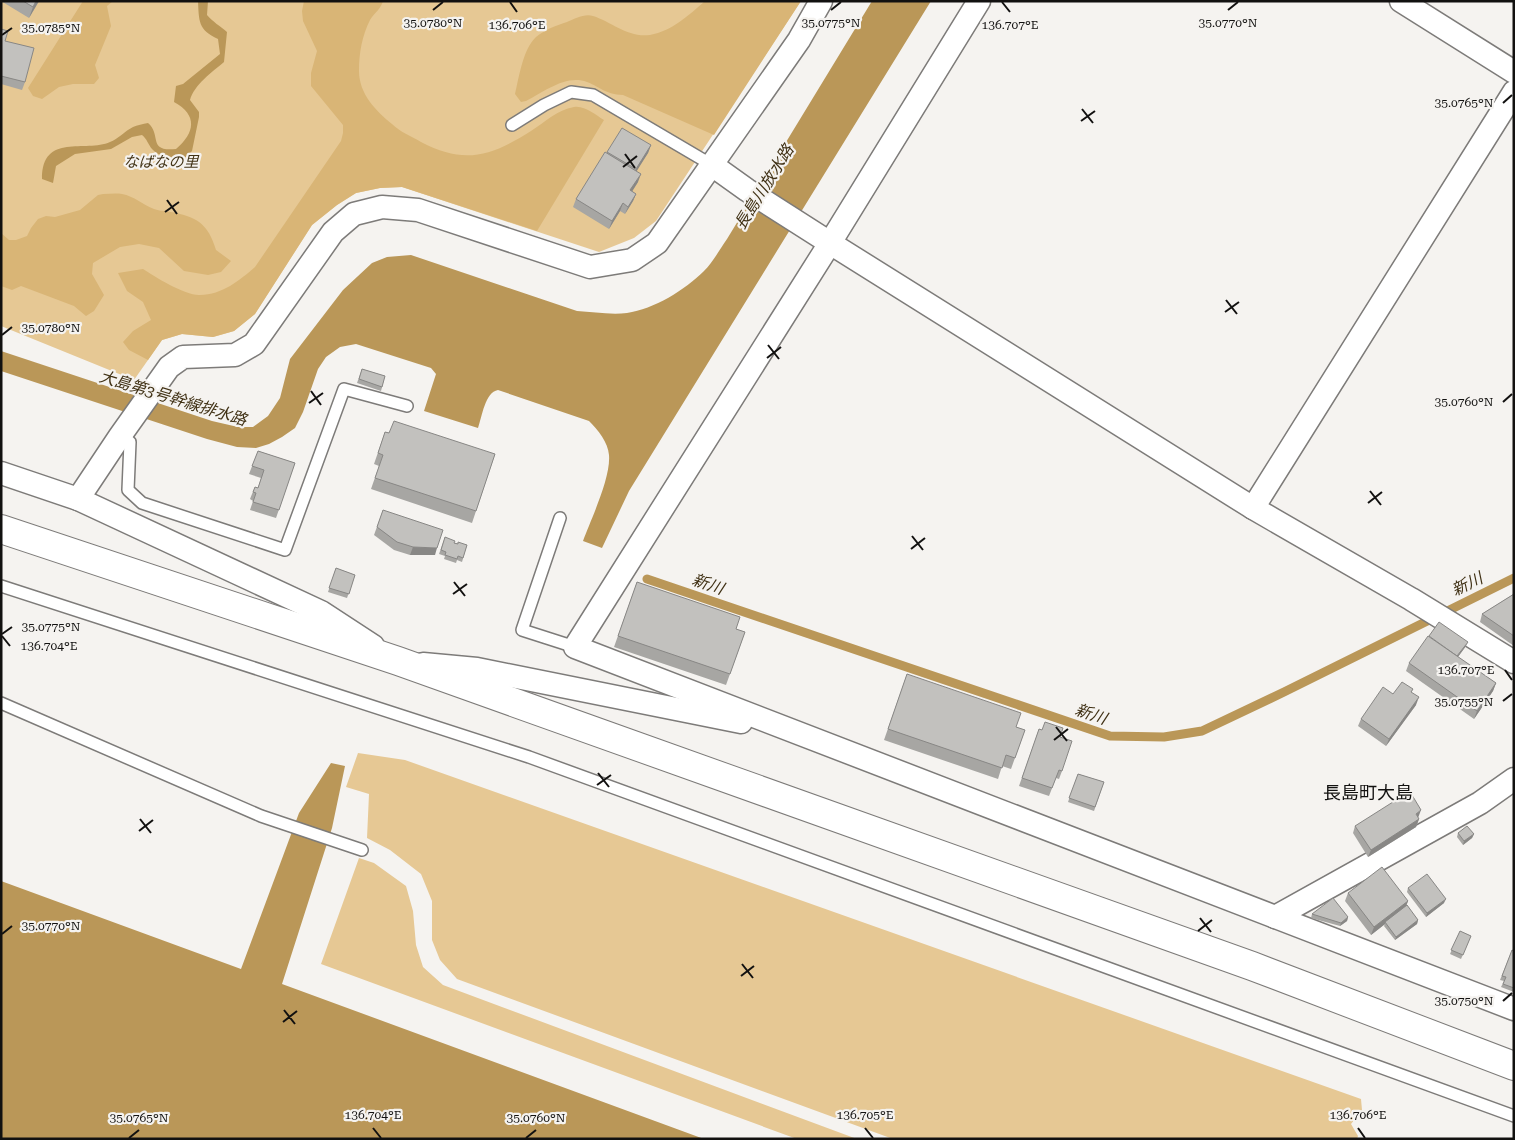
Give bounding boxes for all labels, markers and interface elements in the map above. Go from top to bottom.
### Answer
text: 35.0780°N [404,16,463,30]
text: 35.0775°N [802,16,861,30]
text: 35.0770°N [1199,16,1258,30]
text: 136.706°E [489,18,545,32]
text: 136.707°E [982,18,1038,32]
text: 35.0785°N [22,21,81,35]
text: 35.0765°N [1435,96,1494,110]
water label: 長島川放水路 [731,140,799,233]
park label: なばなの里 [123,153,199,171]
text: 35.0780°N [22,321,81,335]
water label: 大島第3号幹線排水路 [97,367,251,430]
text: 35.0760°N [1435,395,1494,409]
water label: 新川 [1448,568,1487,600]
water label: 新川 [690,570,728,599]
text: 35.0775°N [22,620,81,634]
text: 136.704°E [21,639,77,653]
text: 136.707°E [1438,663,1494,677]
text: 35.0755°N [1435,695,1494,709]
water label: 新川 [1073,700,1111,729]
district label: 長島町大島 [1323,782,1413,803]
text: 35.0770°N [22,919,81,933]
text: 35.0750°N [1435,994,1494,1008]
text: 136.704°E [345,1108,401,1122]
text: 136.705°E [837,1108,893,1122]
text: 136.706°E [1330,1108,1386,1122]
text: 35.0765°N [110,1111,169,1125]
text: 35.0760°N [507,1111,566,1125]

